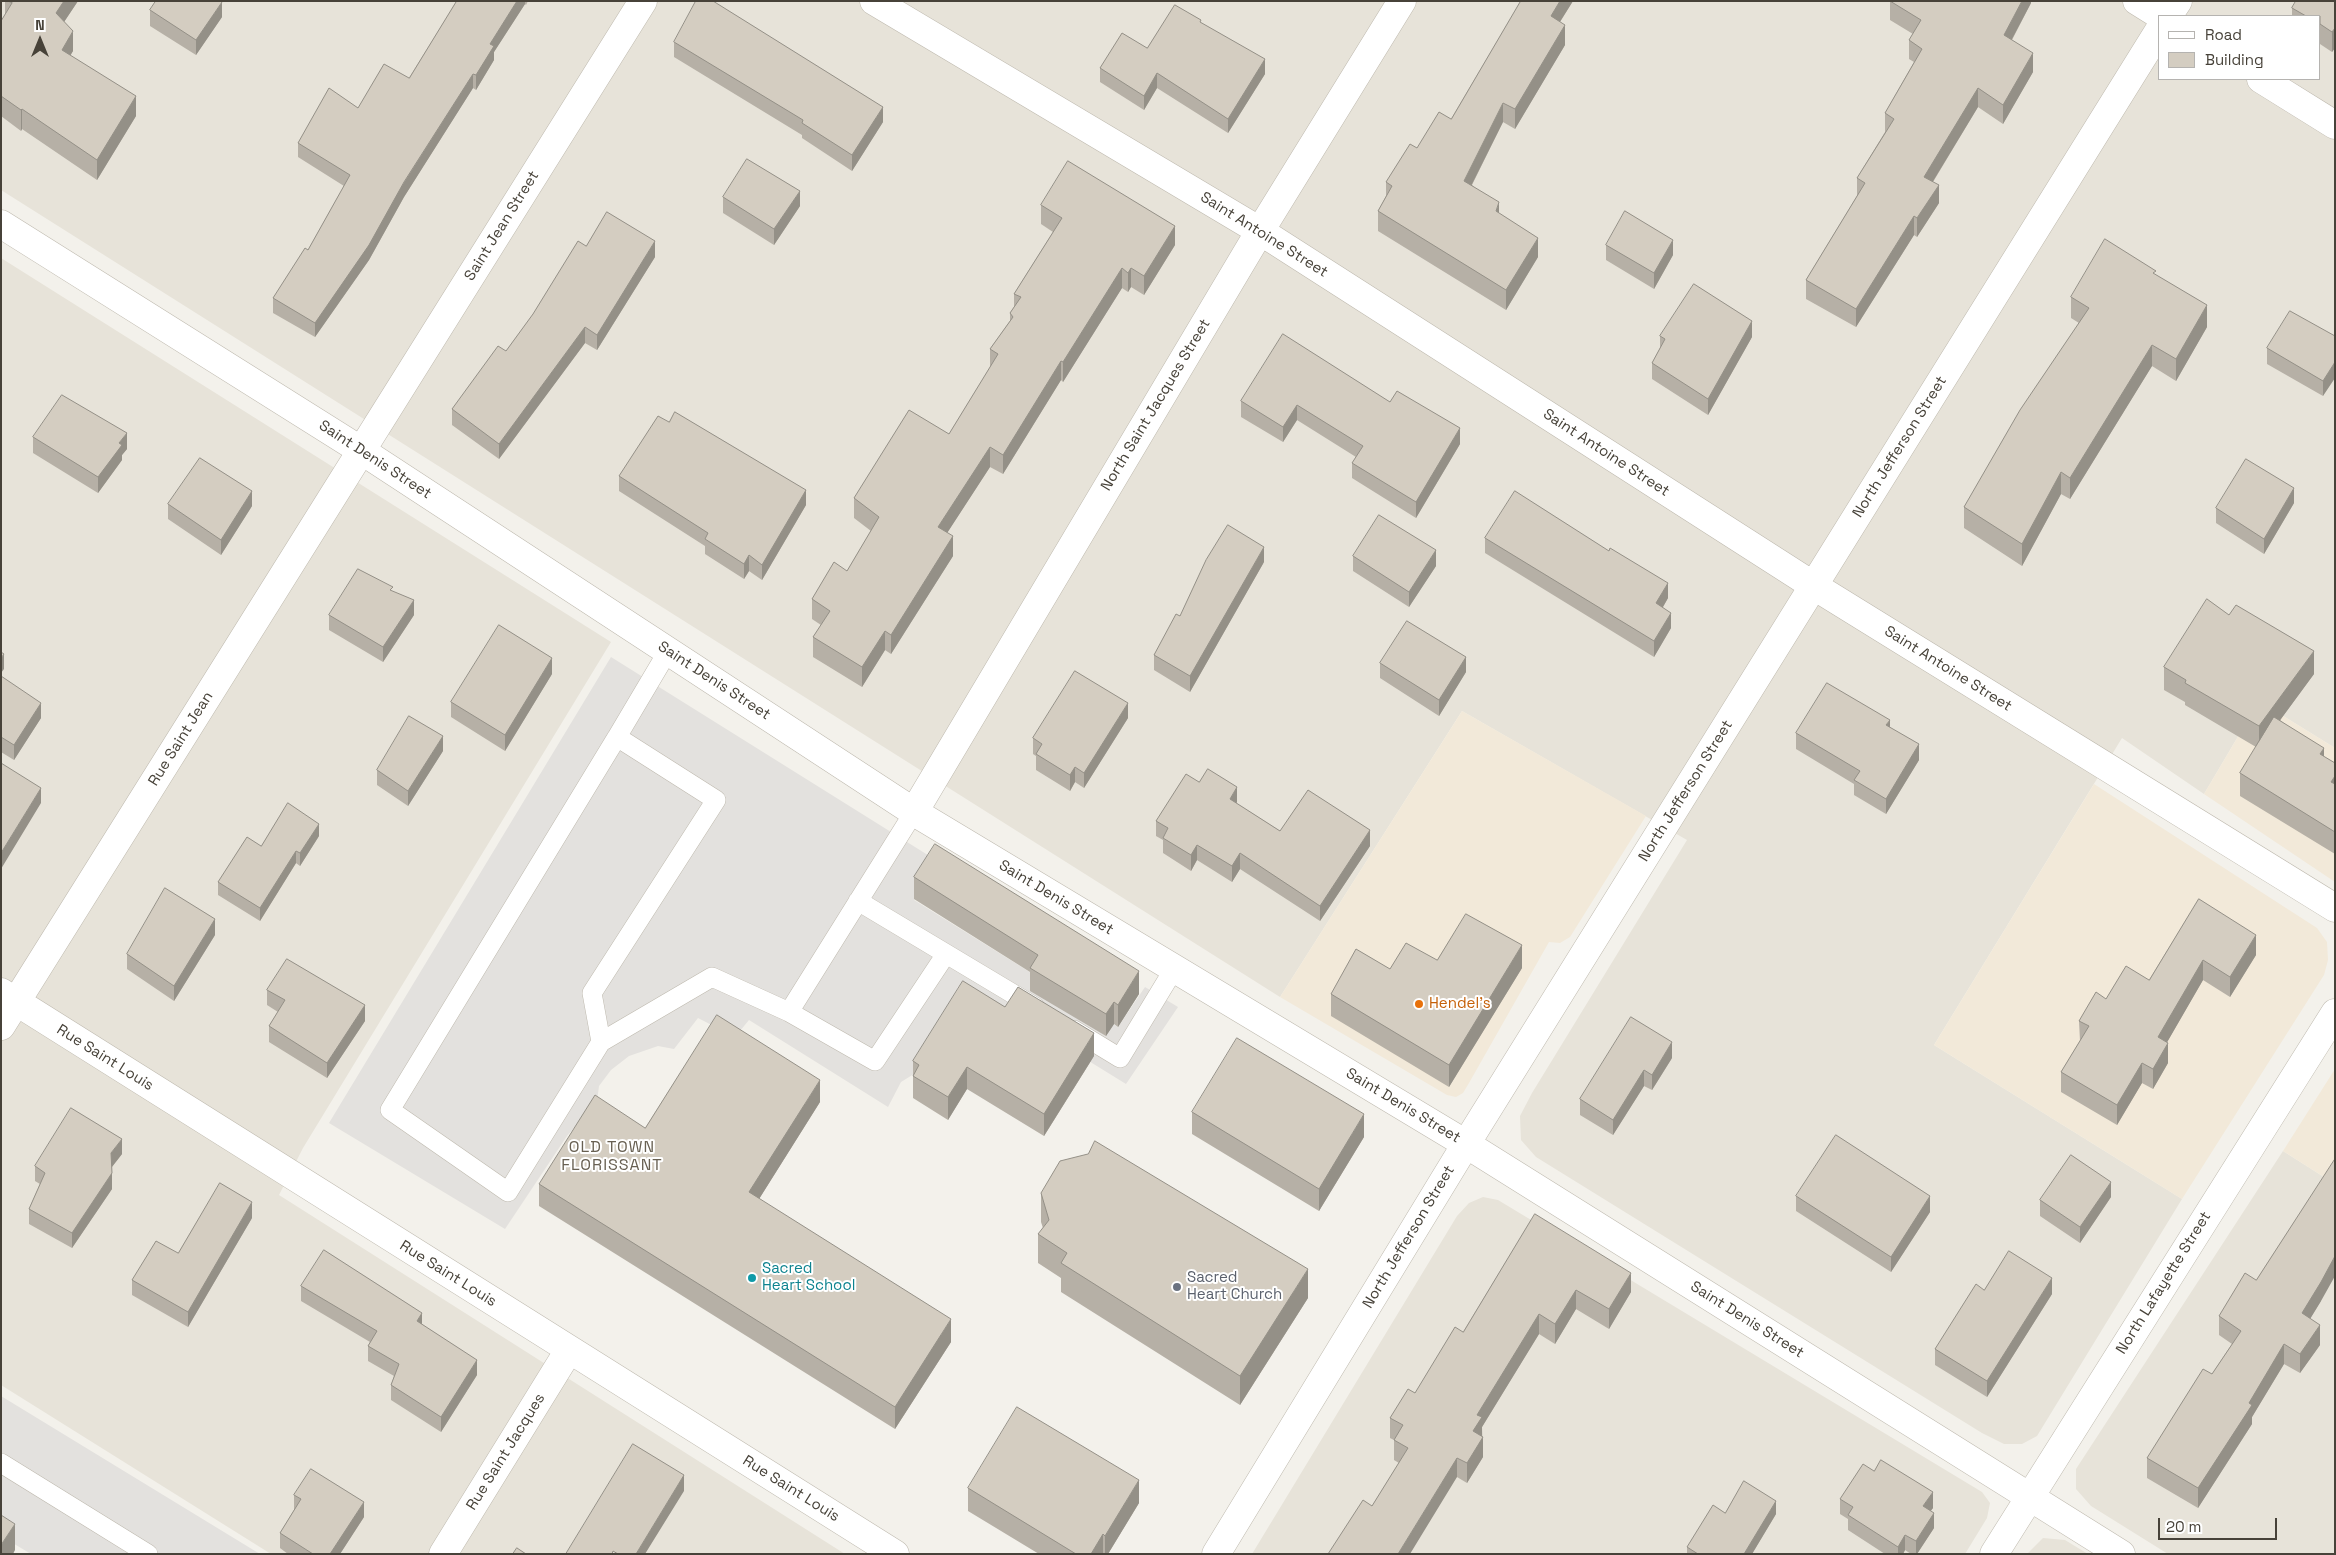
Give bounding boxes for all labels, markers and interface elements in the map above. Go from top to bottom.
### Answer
north arrow [15,15,65,65]
legend [2158,15,2321,80]
text: N [35,16,45,34]
text: Road [2205,25,2242,44]
text: Building [2205,50,2264,69]
street label: Saint Jean Street [461,168,543,284]
street label: Saint Antoine Street [1197,188,1331,282]
street label: North Saint Jacques Street [1097,316,1215,494]
street label: North Jefferson Street [1849,373,1951,521]
street label: Saint Antoine Street [1539,405,1673,501]
street label: Saint Denis Street [315,417,435,503]
street label: Saint Antoine Street [1881,622,2015,716]
street label: Saint Denis Street [654,638,774,724]
street label: Rue Saint Jean [145,689,217,789]
street label: North Jefferson Street [1635,717,1737,865]
street label: Saint Denis Street [995,857,1117,939]
place label: Hendel's [1429,995,1491,1013]
marker: Hendel's [1413,998,1425,1010]
street label: Rue Saint Louis [53,1021,157,1095]
street label: Saint Denis Street [1342,1065,1464,1147]
district label: OLD TOWN FLORISSANT [560,1138,664,1176]
street label: North Jefferson Street [1359,1162,1459,1312]
street label: North Lafayette Street [2113,1208,2215,1358]
street label: Rue Saint Louis [396,1237,500,1311]
place label: Sacred Heart School [762,1260,855,1295]
place label: Sacred Heart Church [1187,1269,1282,1304]
marker: Sacred Heart School [746,1272,758,1284]
street label: Saint Denis Street [1687,1278,1807,1362]
marker: Sacred Heart Church [1171,1281,1183,1293]
street label: Rue Saint Jacques [463,1390,549,1514]
street label: Rue Saint Louis [739,1452,843,1526]
scale bar [2161,1508,2280,1540]
text: 20 m [2166,1517,2201,1536]

